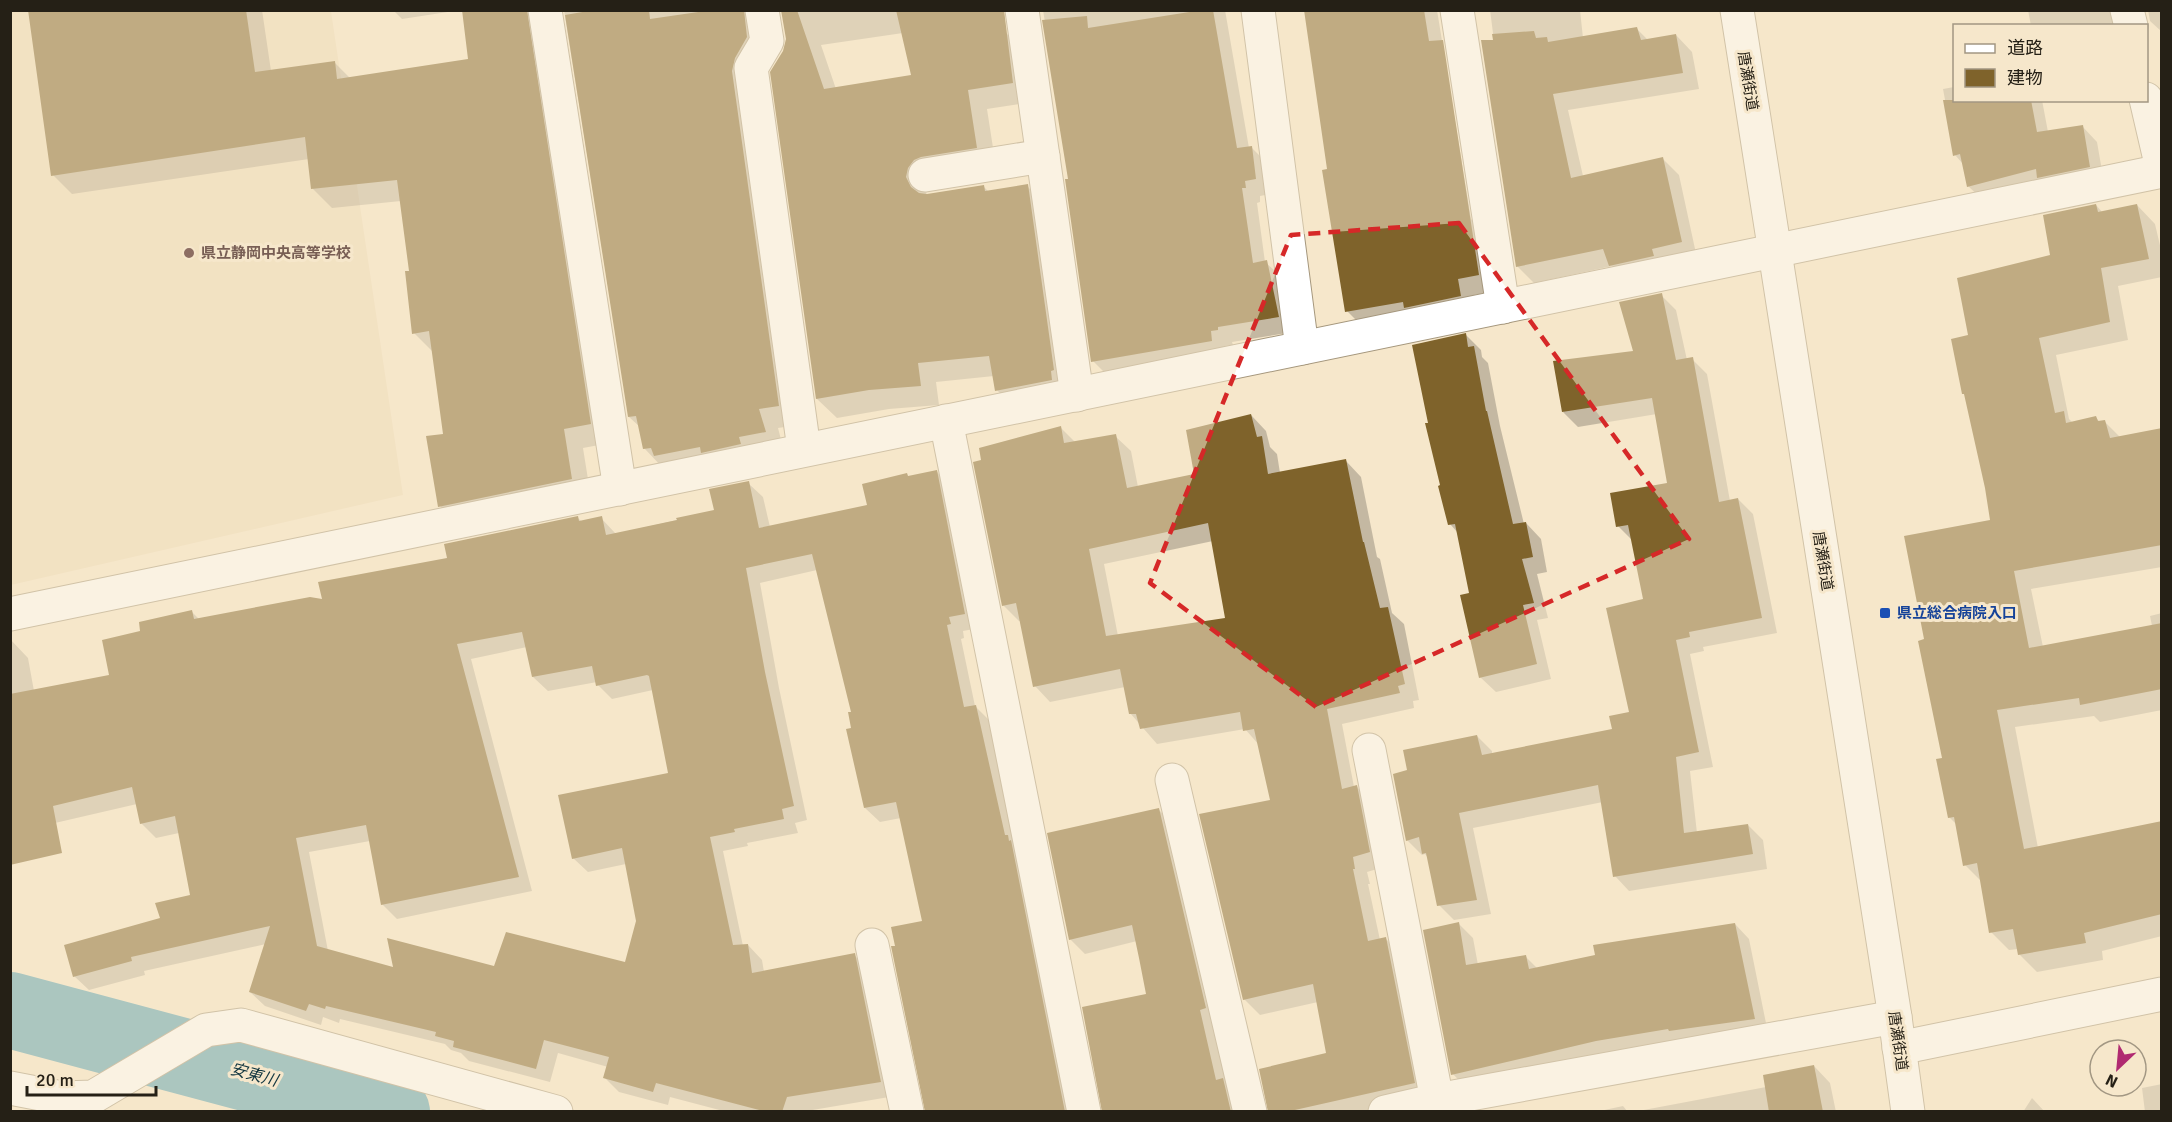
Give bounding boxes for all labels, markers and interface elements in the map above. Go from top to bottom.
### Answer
legend [1953,24,2148,102]
text: 道路 [2007,37,2043,59]
street label: 唐瀬街道 [1734,50,1762,112]
text: 建物 [2007,67,2043,89]
place label: 県立静岡中央高等学校 [201,244,351,262]
marker: 県立静岡中央高等学校 [182,246,196,260]
street label: 唐瀬街道 [1809,530,1837,592]
place label: 県立総合病院入口 [1897,604,2017,622]
marker: 県立総合病院入口 [1878,606,1892,620]
street label: 唐瀬街道 [1885,1010,1911,1072]
north arrow [2088,1038,2148,1098]
scale bar [27,1059,156,1097]
water label: 安東川 [228,1059,282,1091]
text: 20 m [36,1069,74,1091]
text: N [2102,1069,2121,1092]

